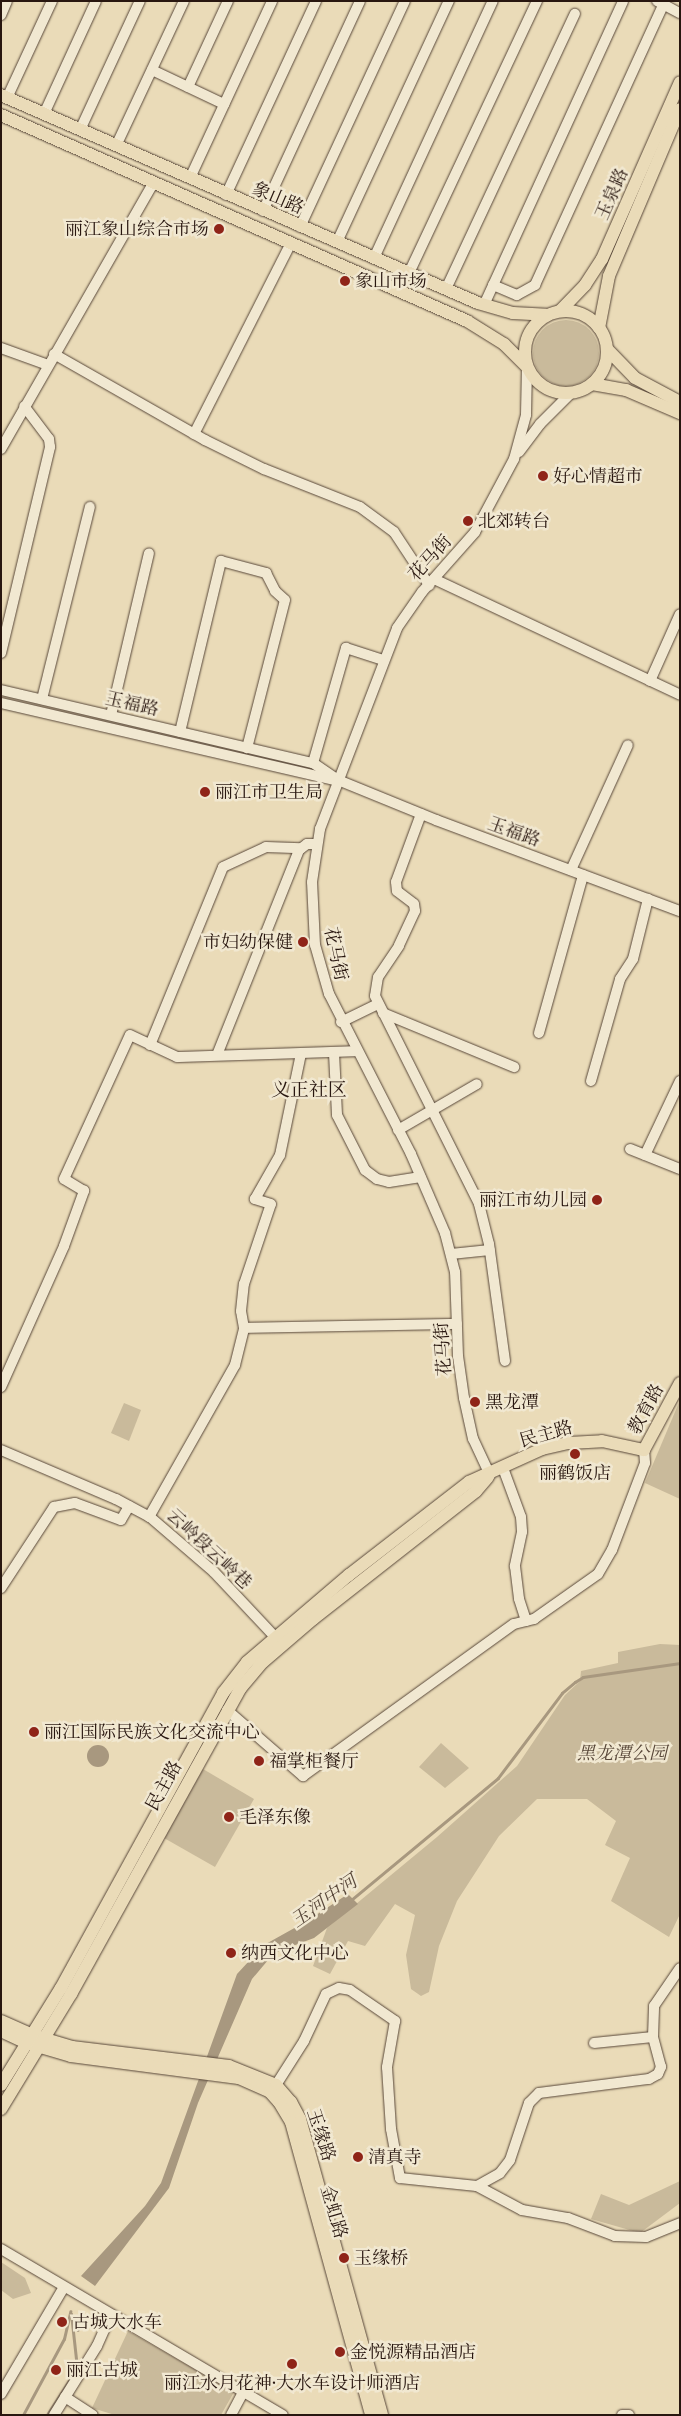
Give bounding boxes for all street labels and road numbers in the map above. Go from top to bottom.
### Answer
street label: 玉泉路 [591,165,633,223]
street label: 象山路 [249,178,307,218]
street label: 花马街 [404,531,456,585]
street label: 玉福路 [103,687,161,721]
street label: 玉福路 [485,813,543,851]
street label: 花马街 [320,925,352,983]
street label: 花马街 [430,1321,456,1377]
street label: 教育路 [624,1380,668,1438]
street label: 民主路 [517,1416,575,1452]
street label: 云岭段云岭巷 [162,1504,256,1594]
street label: 民主路 [141,1757,187,1815]
street label: 玉缘路 [302,2106,340,2164]
street label: 金虹路 [316,2183,352,2241]

